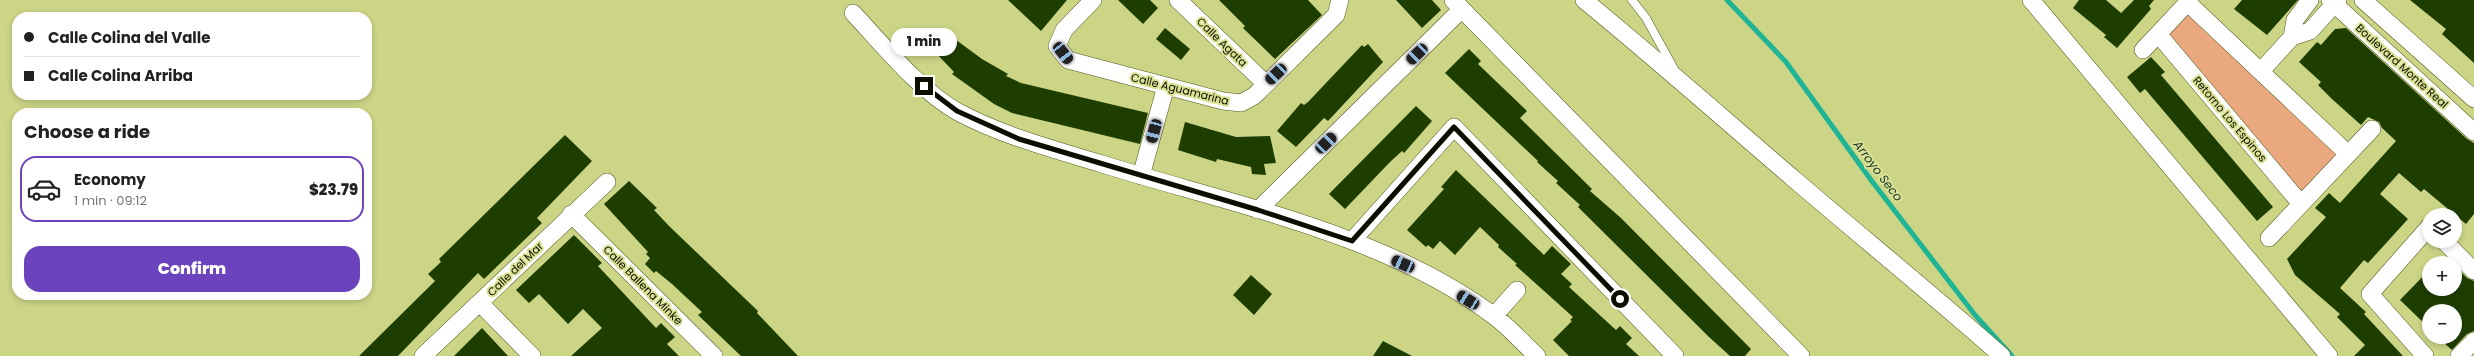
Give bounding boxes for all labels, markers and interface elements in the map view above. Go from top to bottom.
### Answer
street label: Calle Agata [1193,14,1251,70]
street label: Boulevard Monte Real [2352,20,2452,112]
text: Calle Colina del Valle [48,27,210,48]
callout: 1 min [891,28,957,56]
text: 1 min [907,32,941,51]
car [1051,40,1075,66]
car [1404,41,1430,67]
car [1263,61,1289,87]
text: Calle Colina Arriba [48,65,193,86]
street label: Calle Aguamarina [1129,69,1231,109]
street label: Retorno Los Espinos [2189,73,2271,166]
route end [915,77,933,95]
car [1145,118,1163,144]
text: Choose a ride [24,119,150,144]
car [1313,130,1339,156]
water label: Arroyo Seco [1849,136,1907,205]
text: Economy [74,169,146,190]
icon: car [26,171,62,207]
text: $23.79 [309,179,358,200]
text: 1 min · 09:12 [74,191,147,210]
map controls [2422,208,2462,344]
button: layers [2422,208,2462,248]
street label: Calle del Mar [484,238,546,300]
street label: Calle Ballena Minke [600,242,686,328]
button: Confirm [24,246,360,292]
car [1390,254,1416,274]
button: + [2422,256,2462,296]
car [1455,289,1481,311]
route start [1611,290,1629,308]
button: − [2422,304,2462,344]

